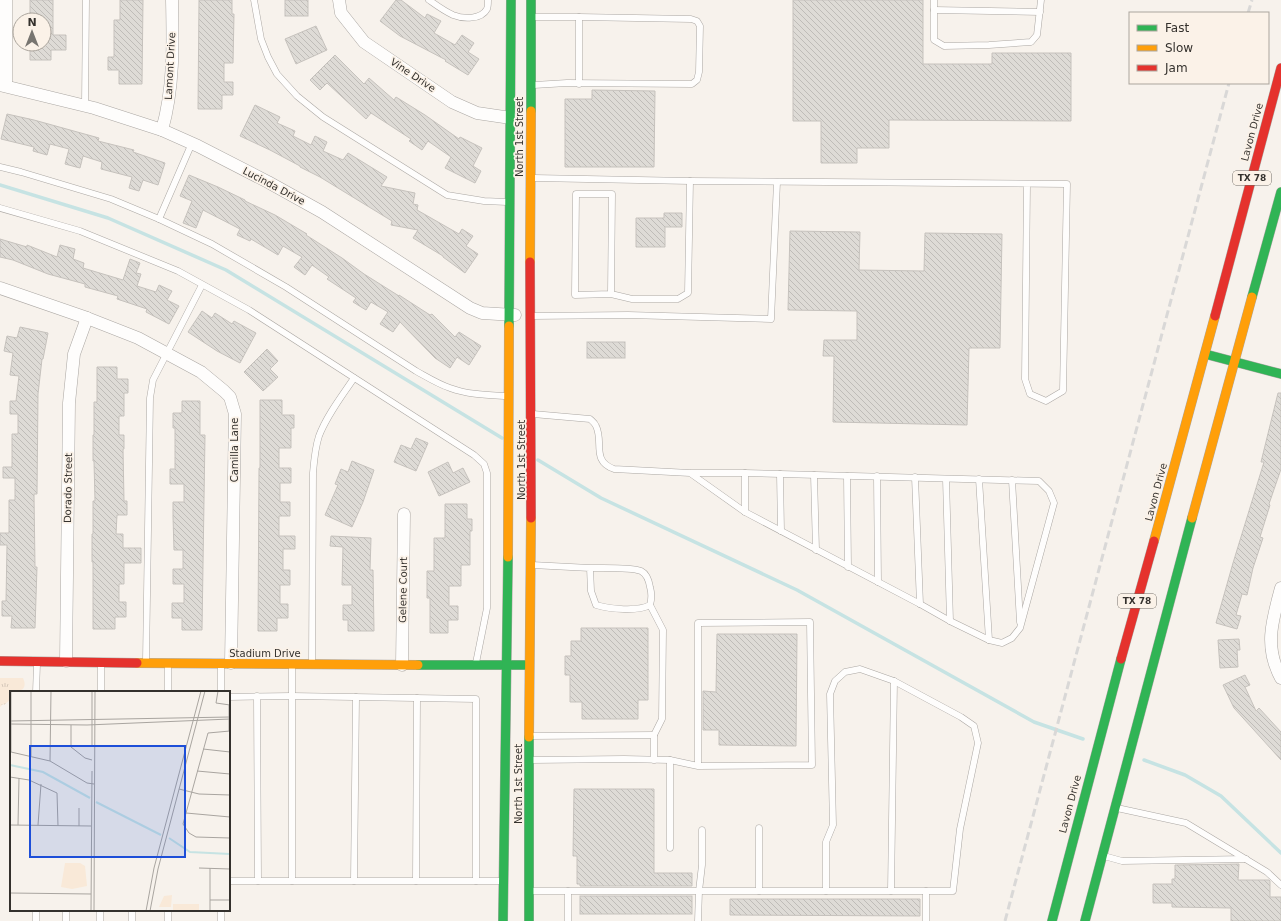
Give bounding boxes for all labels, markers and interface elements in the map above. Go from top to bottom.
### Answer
north arrow [12,12,52,52]
legend [1129,12,1269,84]
text: N [27,16,37,29]
text: Fast [1165,21,1189,35]
street label: Lamont Drive [163,32,177,100]
text: Slow [1165,41,1193,55]
street label: Vine Drive [388,56,438,94]
text: Jam [1164,61,1188,75]
street label: North 1st Street [514,97,525,177]
street label: Lavon Drive [1239,102,1265,162]
street label: Lucinda Drive [241,165,307,207]
road number: TX 78 [1233,171,1271,185]
street label: Camilla Lane [229,418,240,482]
street label: North 1st Street [516,420,527,500]
street label: Dorado Street [62,453,74,523]
street label: Lavon Drive [1143,462,1169,522]
street label: Gelene Court [397,557,409,623]
road number: TX 78 [1118,594,1156,608]
street label: Stadium Drive [229,648,301,659]
inset map [10,691,230,911]
street label: North 1st Street [513,744,524,824]
street label: Lavon Drive [1057,774,1083,834]

